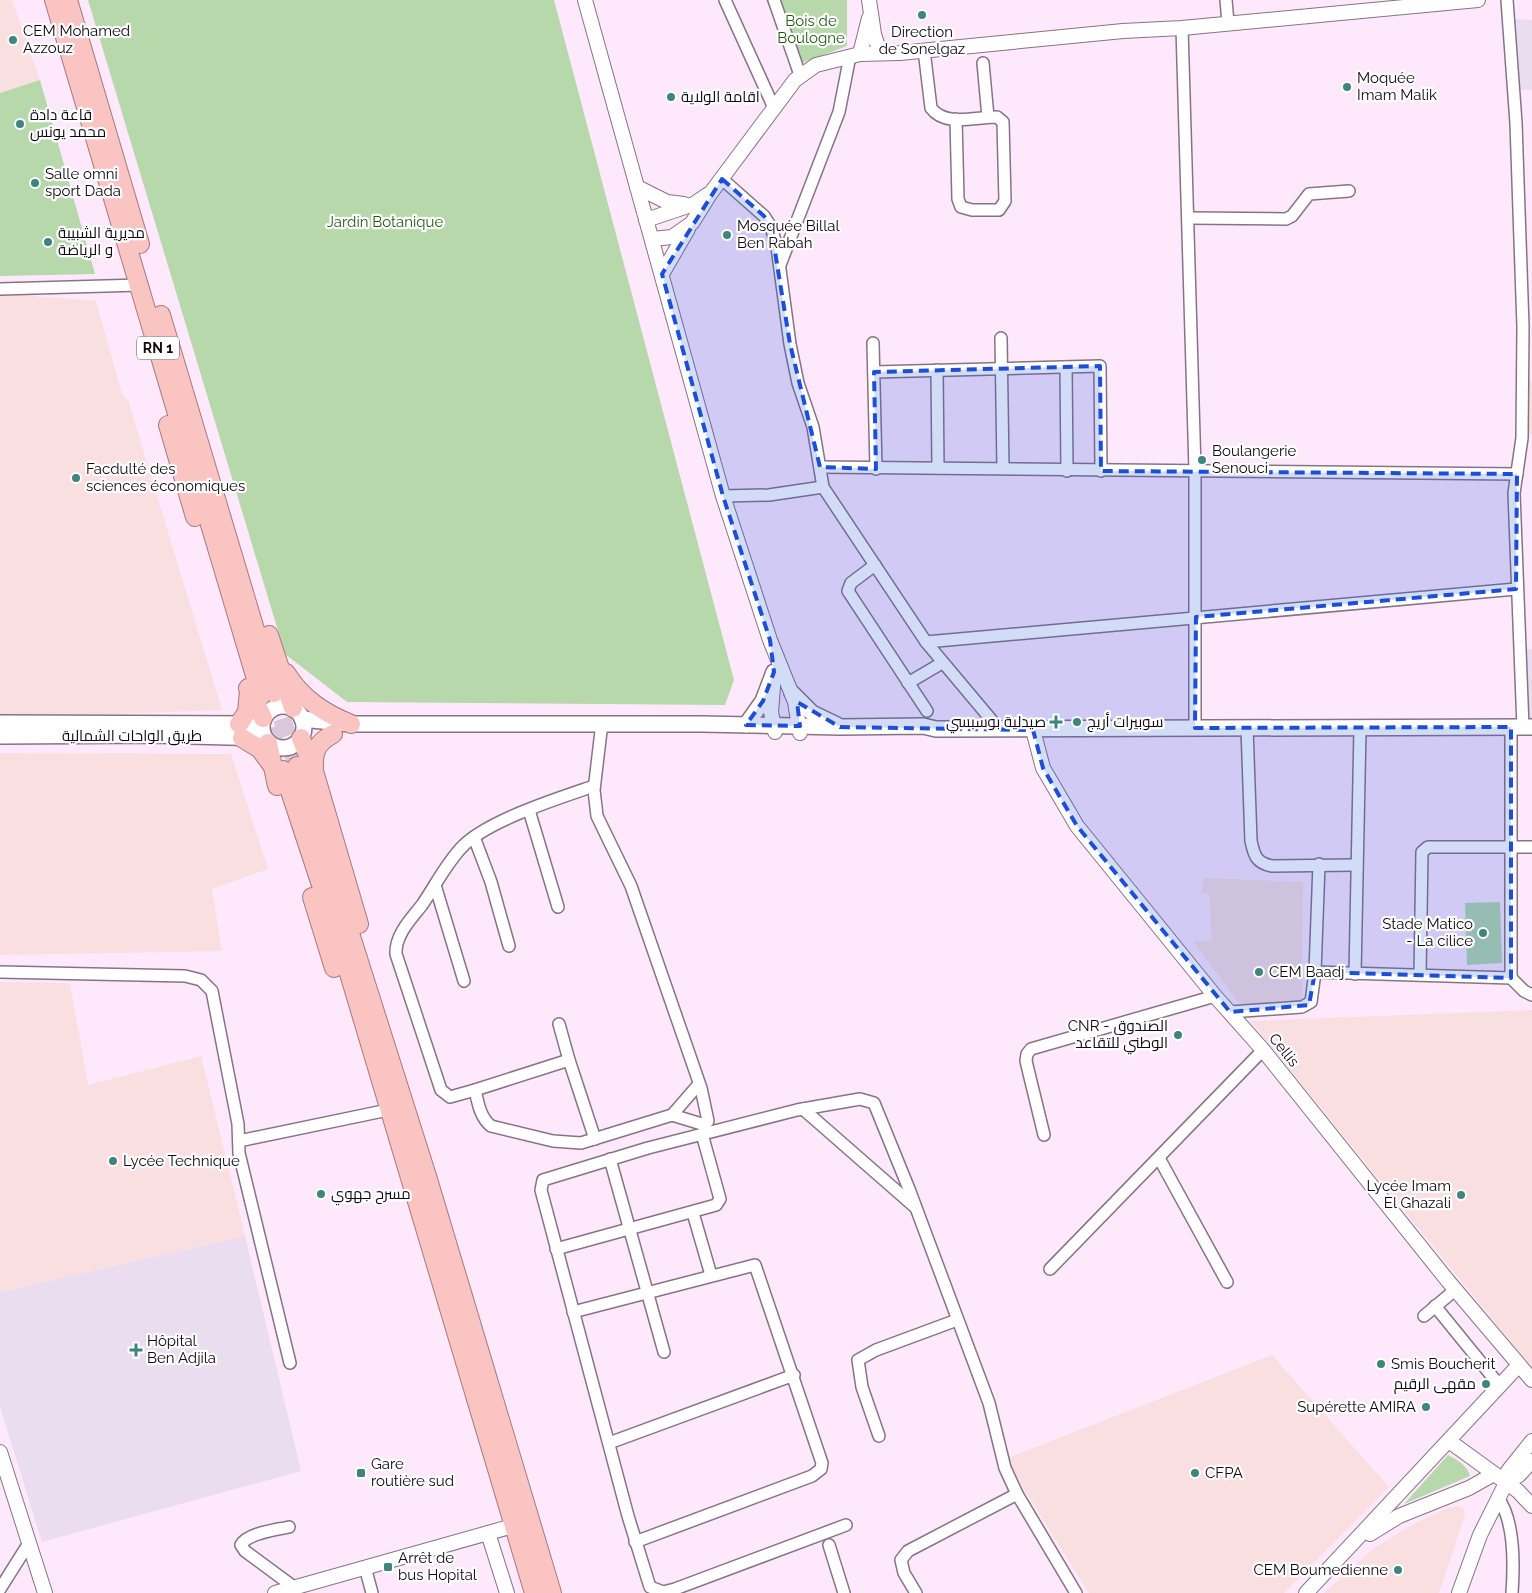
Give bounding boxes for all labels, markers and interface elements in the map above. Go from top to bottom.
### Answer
marker: Direction de Sonelgaz [916,9,928,21]
park label: Bois de Boulogne [777,12,845,47]
place label: CEM Mohamed Azzouz [23,22,130,57]
place label: Direction de Sonelgaz [879,23,965,58]
marker: CEM Mohamed Azzouz [7,34,19,46]
place label: Moquée Imam Malik [1357,69,1437,104]
marker: Moquée Imam Malik [1341,81,1353,93]
place label: اقامة الولاية [681,88,760,106]
marker: اقامة الولاية [665,91,677,103]
place label: قاعة دادة محمد يونس [30,106,106,142]
marker: قاعة دادة محمد يونس [14,118,26,130]
place label: Salle omni sport Dada [45,165,121,200]
marker: Salle omni sport Dada [29,177,41,189]
park label: Jardin Botanique [327,213,443,231]
place label: Mosquée Billal Ben Rabah [737,217,840,252]
place label: مديرية الشبيبة و الرياضة [58,224,145,259]
marker: Mosquée Billal Ben Rabah [721,229,733,241]
marker: مديرية الشبيبة و الرياضة [42,236,54,248]
road number: RN 1 [137,336,179,359]
place label: Boulangerie Senouci [1212,442,1296,477]
marker: Boulangerie Senouci [1196,454,1208,466]
place label: Facdulté des sciences économiques [86,460,245,495]
marker: Facdulté des sciences économiques [70,472,82,484]
place label: سوبيرات أريج [1087,712,1163,733]
place label: صيدلية بوسبسي [946,713,1046,734]
marker: صيدلية بوسبسي [1050,716,1062,728]
marker: سوبيرات أريج [1071,716,1083,728]
street label: طريق الواحات الشمالية [62,727,202,746]
place label: Stade Matico - La cilice [1382,915,1473,950]
marker: Stade Matico - La cilice [1477,927,1489,939]
place label: CEM Baadj [1269,963,1344,981]
marker: CEM Baadj [1253,966,1265,978]
place label: CNR - الصندوق الوطني للتقاعد [1068,1017,1168,1055]
marker: CNR - الصندوق الوطني للتقاعد [1172,1029,1184,1041]
street label: Cellis [1265,1030,1303,1070]
place label: Lycée Technique [123,1152,240,1170]
marker: Lycée Technique [107,1155,119,1167]
place label: Lycée Imam El Ghazali [1367,1177,1451,1212]
place label: مسرح جهوي [331,1185,411,1206]
marker: مسرح جهوي [315,1188,327,1200]
marker: Lycée Imam El Ghazali [1455,1189,1467,1201]
place label: Hôpital Ben Adjila [147,1332,216,1367]
marker: Hôpital Ben Adjila [129,1343,143,1357]
place label: Smis Boucherit [1391,1355,1495,1373]
marker: Smis Boucherit [1375,1358,1387,1370]
place label: مقهى الرقيم [1394,1375,1476,1394]
marker: مقهى الرقيم [1480,1378,1492,1390]
place label: Supérette AMIRA [1297,1398,1416,1416]
marker: Supérette AMIRA [1420,1401,1432,1413]
place label: Gare routière sud [371,1455,454,1490]
place label: CFPA [1205,1464,1243,1482]
marker: Gare routière sud [355,1467,367,1479]
marker: CFPA [1189,1467,1201,1479]
place label: Arrêt de bus Hopital [398,1549,478,1584]
marker: Arrêt de bus Hopital [382,1561,394,1573]
place label: CEM Boumedienne [1253,1561,1388,1579]
marker: CEM Boumedienne [1392,1564,1404,1576]

